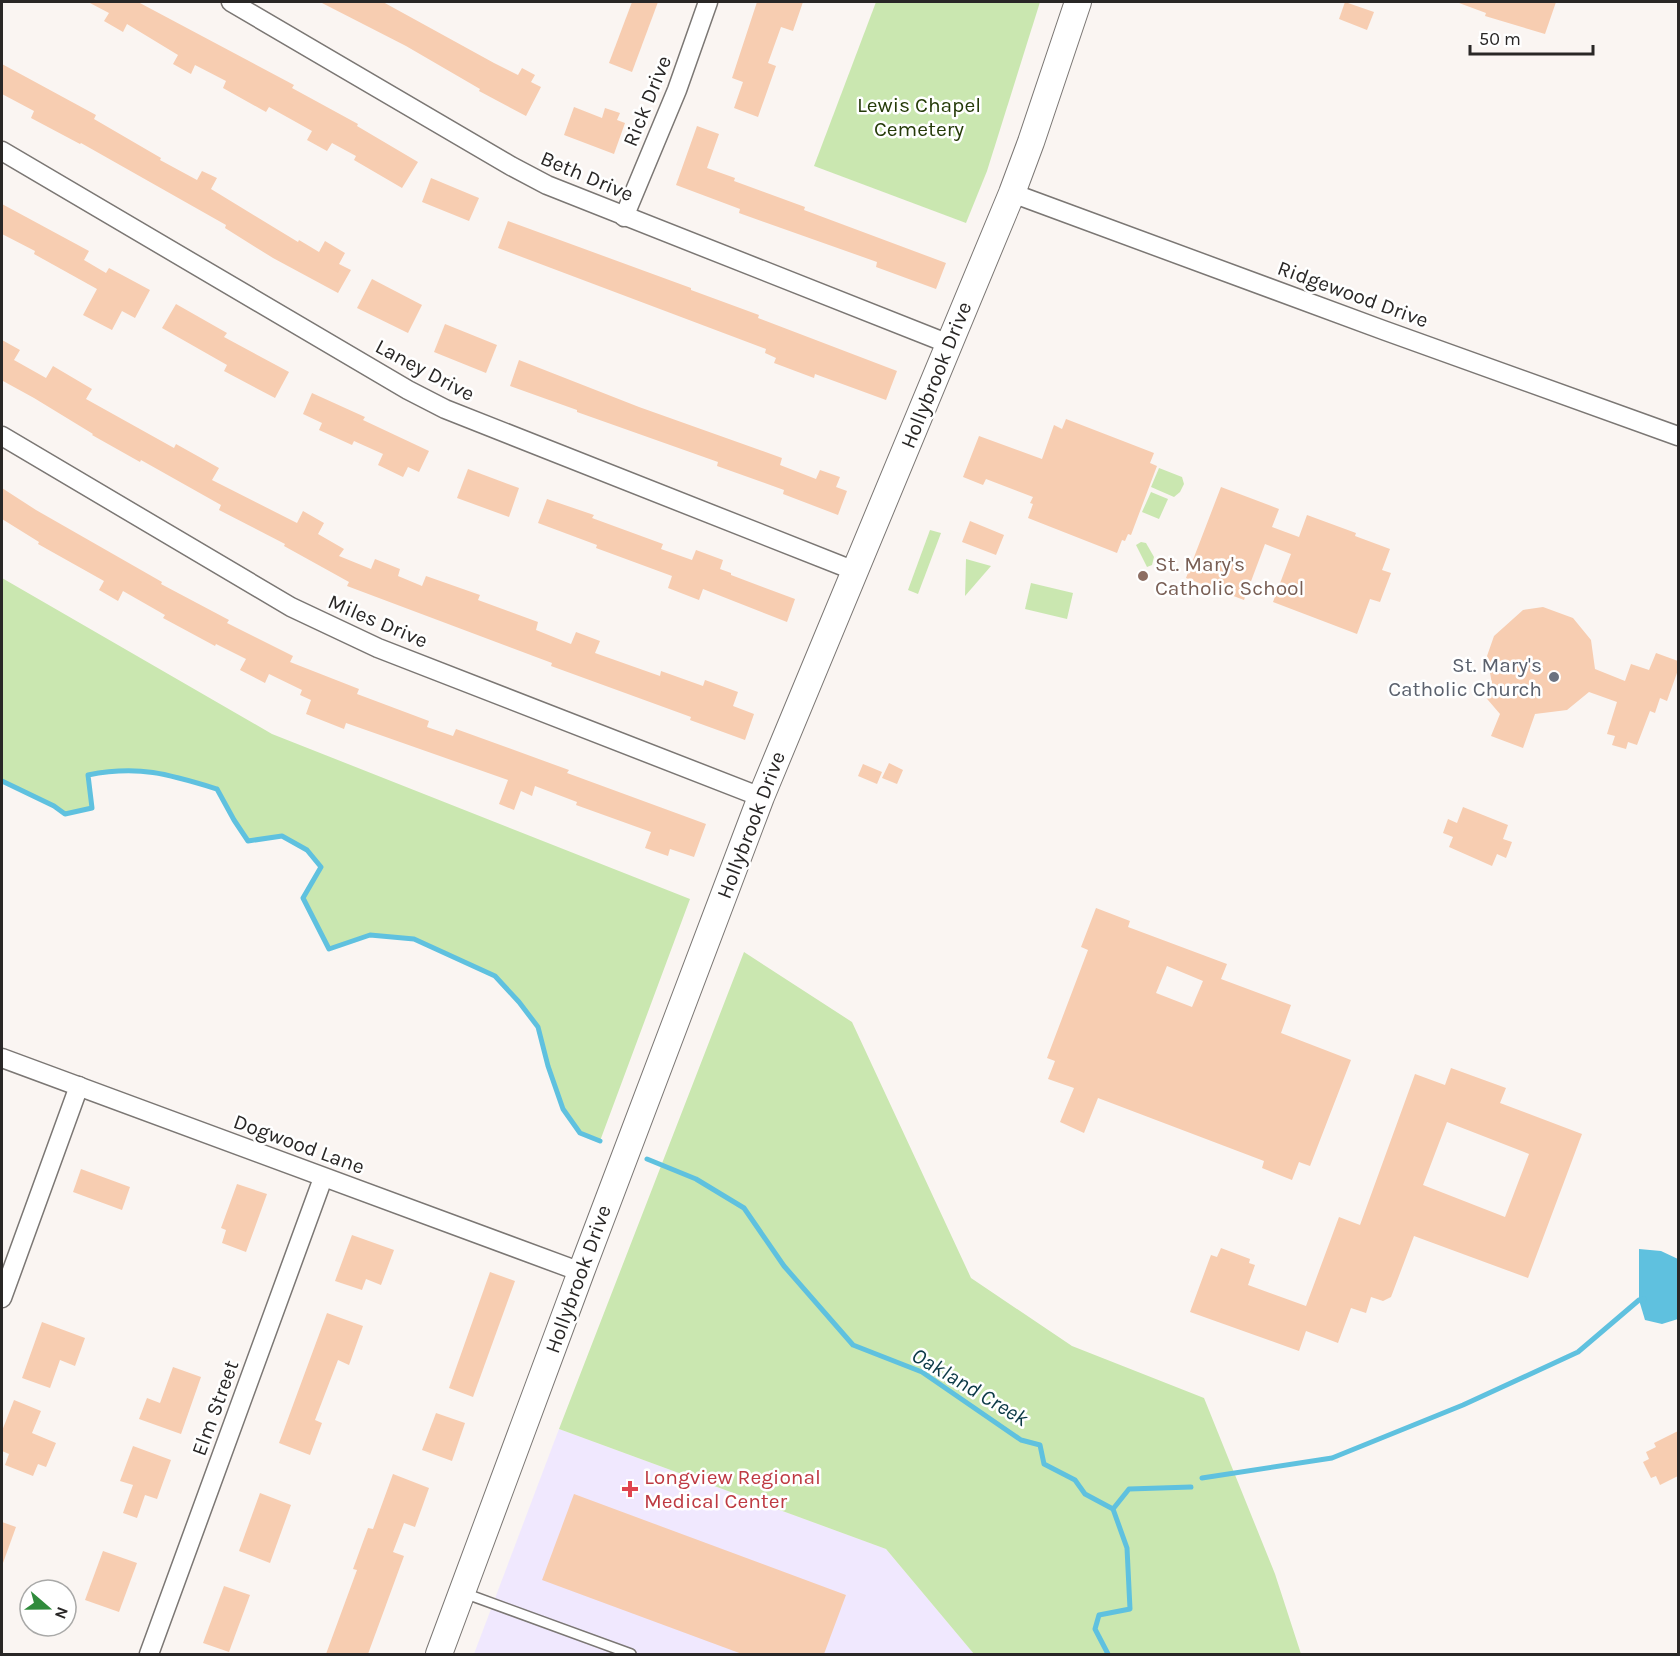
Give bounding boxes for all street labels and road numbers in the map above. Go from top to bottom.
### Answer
street label: Rick Drive [618,52,676,150]
street label: Beth Drive [537,146,637,206]
street label: Ridgewood Drive [1274,256,1432,332]
street label: Hollybrook Drive [896,298,976,452]
street label: Laney Drive [371,334,479,406]
street label: Miles Drive [325,589,431,653]
street label: Hollybrook Drive [712,748,790,902]
street label: Dogwood Lane [230,1109,368,1179]
street label: Hollybrook Drive [540,1202,616,1356]
street label: Elm Street [187,1357,243,1459]

